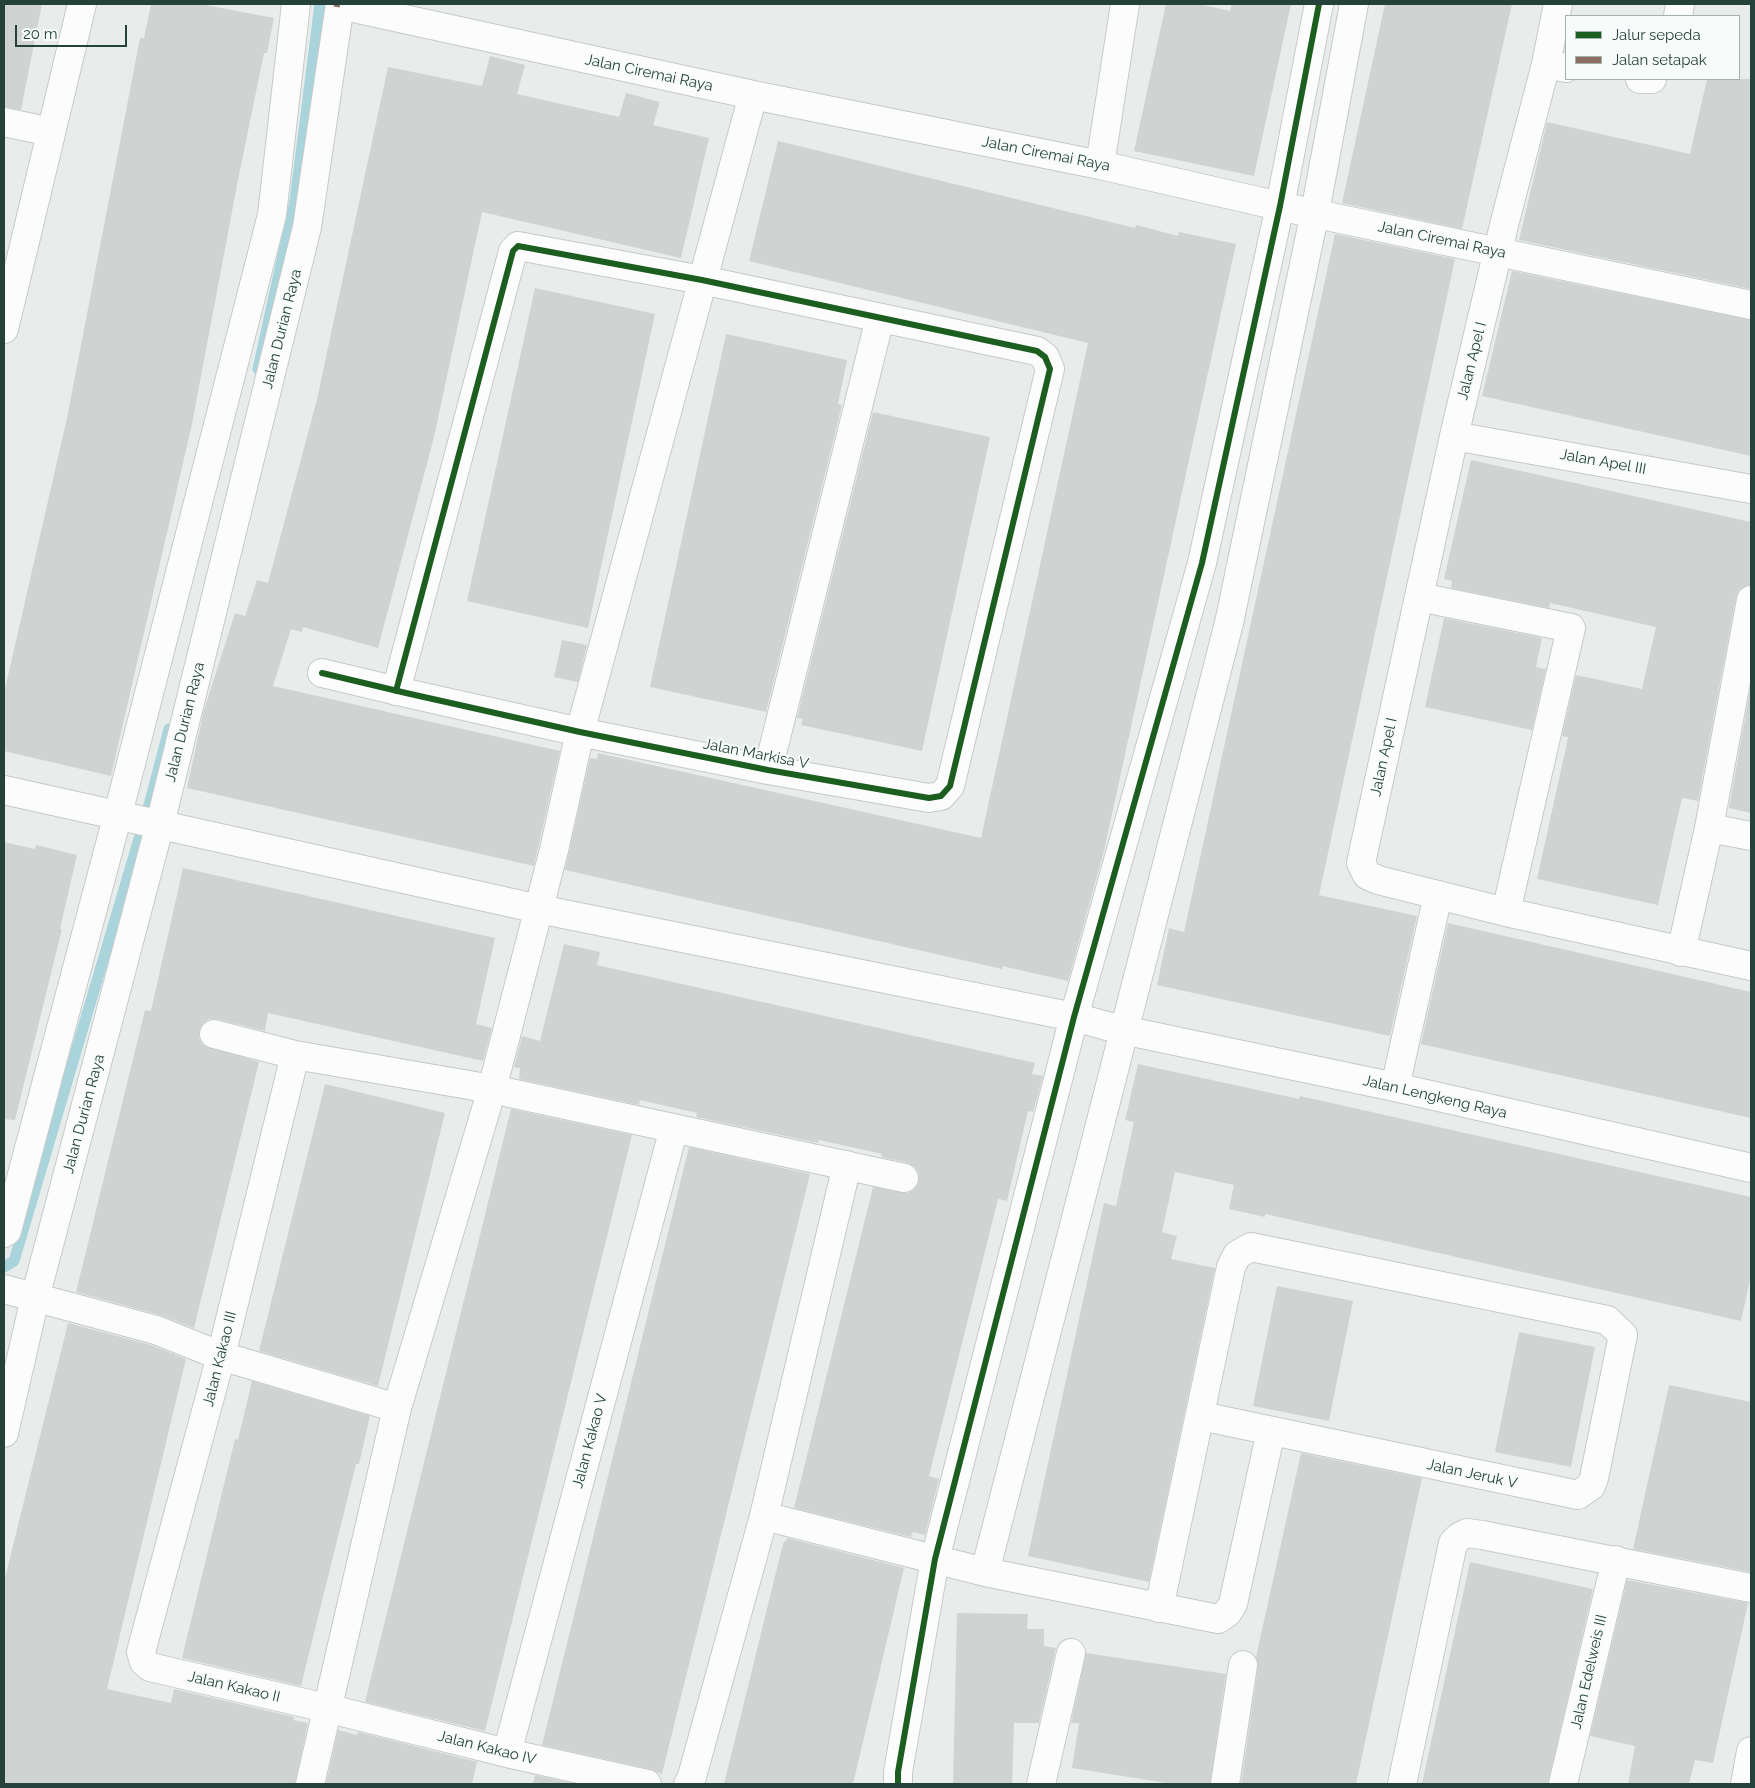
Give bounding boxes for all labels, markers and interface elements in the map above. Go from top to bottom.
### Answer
scale bar [18,15,130,47]
legend [1565,15,1740,80]
text: 20 m [23,25,58,43]
text: Jalur sepeda [1612,26,1701,44]
street label: Jalan Ciremai Raya [583,51,715,95]
text: Jalan setapak [1612,51,1707,69]
street label: Jalan Ciremai Raya [980,133,1112,175]
street label: Jalan Ciremai Raya [1376,218,1508,262]
street label: Jalan Durian Raya [258,267,306,391]
street label: Jalan Apel I [1454,320,1490,402]
street label: Jalan Apel III [1558,446,1648,478]
street label: Jalan Durian Raya [161,660,209,784]
street label: Jalan Apel I [1367,716,1401,798]
street label: Jalan Markisa V [702,735,810,773]
street label: Jalan Durian Raya [59,1052,109,1176]
street label: Jalan Lengkeng Raya [1361,1072,1509,1122]
street label: Jalan Kakao III [199,1309,241,1409]
street label: Jalan Kakao V [569,1392,611,1490]
street label: Jalan Jeruk V [1425,1456,1519,1492]
street label: Jalan Edelweis III [1567,1613,1611,1731]
street label: Jalan Kakao II [186,1668,282,1706]
street label: Jalan Kakao IV [436,1727,538,1769]

